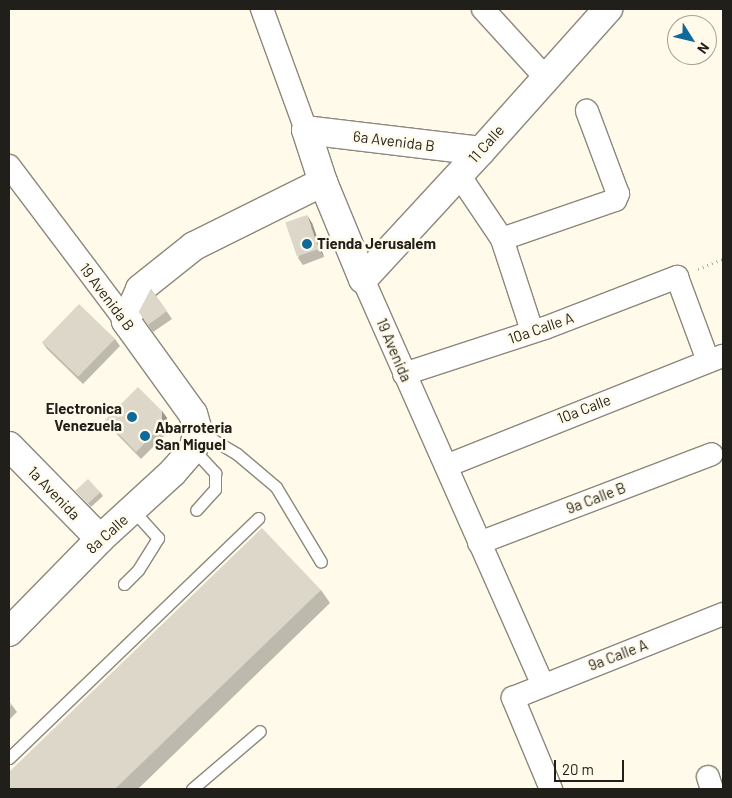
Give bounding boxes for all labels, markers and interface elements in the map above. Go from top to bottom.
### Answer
north arrow [667,15,717,65]
text: N [694,40,713,57]
street label: 11 Calle [464,121,508,167]
street label: 6a Avenida B [352,127,436,155]
place label: Tienda Jerusalem [317,235,436,253]
marker: Tienda Jerusalem [301,238,313,250]
street label: 19 Avenida B [76,260,138,334]
street label: 10a Calle A [506,308,576,348]
street label: 19 Avenida [373,315,415,385]
street label: 10a Calle [555,391,613,427]
place label: Electronica Venezuela [46,399,122,434]
marker: Electronica Venezuela [126,411,138,423]
place label: Abarroteria San Miguel [155,418,232,453]
marker: Abarroteria San Miguel [139,430,151,442]
street label: 1a Avenida [24,463,84,523]
street label: 9a Calle B [564,478,628,518]
street label: 8a Calle [82,511,132,557]
street label: 9a Calle A [586,635,650,675]
scale bar [557,750,627,782]
text: 20 m [562,760,594,778]

